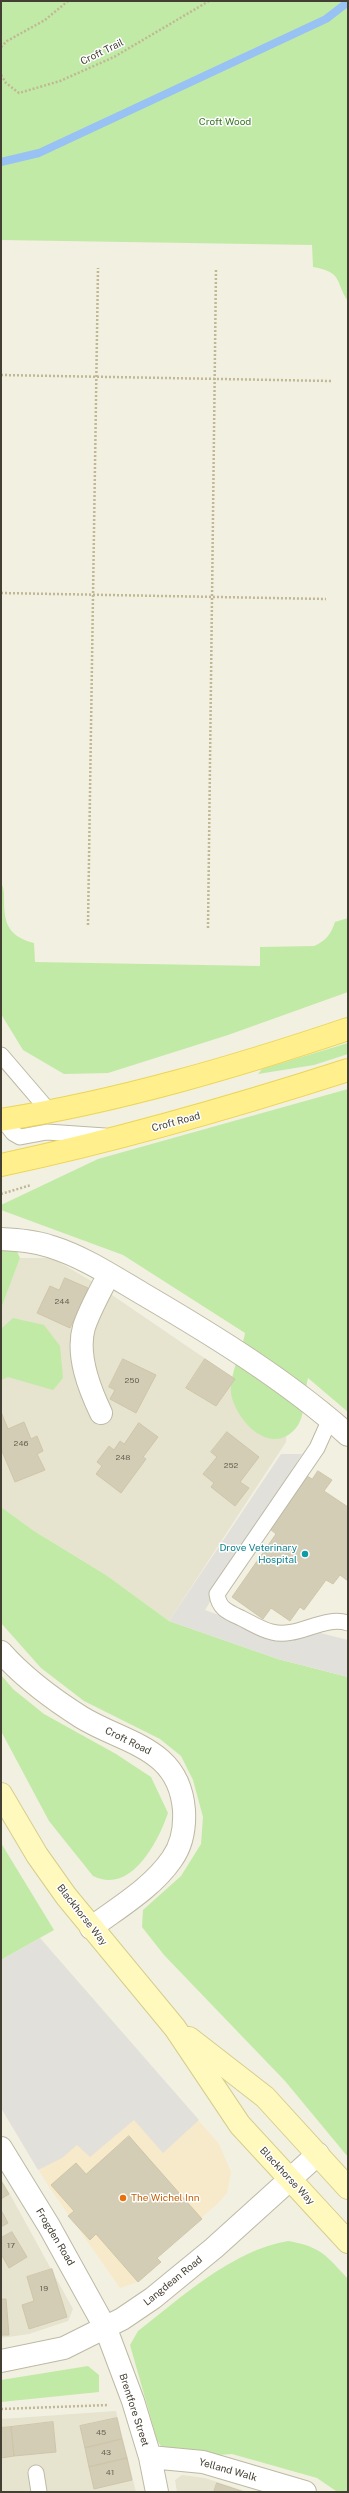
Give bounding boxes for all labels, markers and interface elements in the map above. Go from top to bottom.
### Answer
street label: Croft Trail [78,36,126,68]
park label: Croft Wood [199,116,251,128]
street label: Croft Road [150,1110,202,1134]
house number: 244 [55,1297,69,1307]
house number: 250 [125,1376,139,1386]
house number: 246 [14,1439,28,1449]
house number: 248 [116,1453,130,1463]
house number: 252 [224,1461,238,1471]
place label: Drove Veterinary Hospital [219,1542,297,1566]
marker: Drove Veterinary Hospital [300,1549,310,1559]
street label: Croft Road [103,1725,153,1757]
street label: Blackhorse Way [54,1882,110,1948]
street label: Blackhorse Way [257,2145,317,2207]
place label: The Wichel Inn [131,2192,199,2204]
marker: The Wichel Inn [118,2193,128,2203]
street label: Frogden Road [33,2206,77,2268]
house number: 17 [7,2241,15,2251]
street label: Langdean Road [141,2254,205,2308]
house number: 19 [40,2284,48,2294]
street label: Brentfore Street [117,2372,151,2448]
house number: 45 [96,2428,106,2438]
house number: 43 [101,2448,111,2458]
street label: Yelland Walk [198,2456,258,2484]
house number: 41 [106,2468,114,2478]

